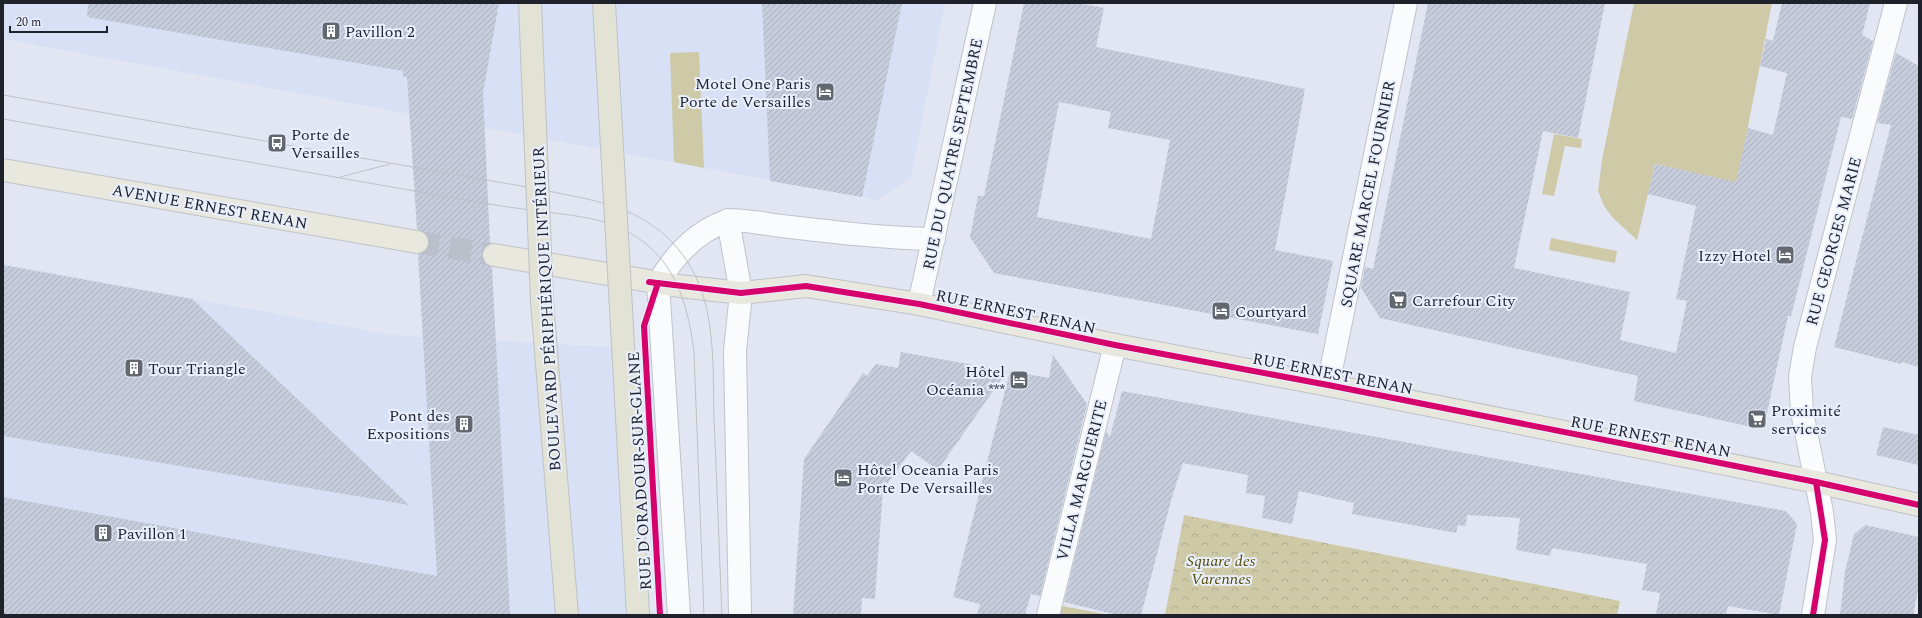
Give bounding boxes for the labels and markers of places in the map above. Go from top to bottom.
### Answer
building icon: Pavillon 2 [320,20,342,42]
place label: Pavillon 2 [345,20,415,44]
place label: Motel One Paris Porte de Versailles [679,72,811,114]
hotel icon: Motel One Paris Porte de Versailles [814,81,836,103]
place label: Porte de Versailles [291,123,360,165]
bus stop icon: Porte de Versailles [266,132,288,154]
place label: Izzy Hotel [1698,244,1771,268]
hotel icon: Izzy Hotel [1774,244,1796,266]
supermarket icon: Carrefour City [1387,289,1409,311]
place label: Carrefour City [1412,289,1517,313]
hotel icon: Courtyard [1210,300,1232,322]
place label: Courtyard [1235,300,1307,324]
building icon: Tour Triangle [123,357,145,379]
place label: Tour Triangle [148,357,246,381]
place label: Hôtel Océania *** [926,360,1005,402]
hotel icon: Hôtel Océania *** [1008,369,1030,391]
place label: Proximité services [1771,399,1841,441]
place label: Pont des Expositions [366,404,450,446]
supermarket icon: Proximité services [1746,408,1768,430]
building icon: Pont des Expositions [453,413,475,435]
place label: Hôtel Oceania Paris Porte De Versailles [857,458,999,500]
hotel icon: Hôtel Oceania Paris Porte De Versailles [832,467,854,489]
building icon: Pavillon 1 [92,522,114,544]
place label: Pavillon 1 [117,522,187,546]

